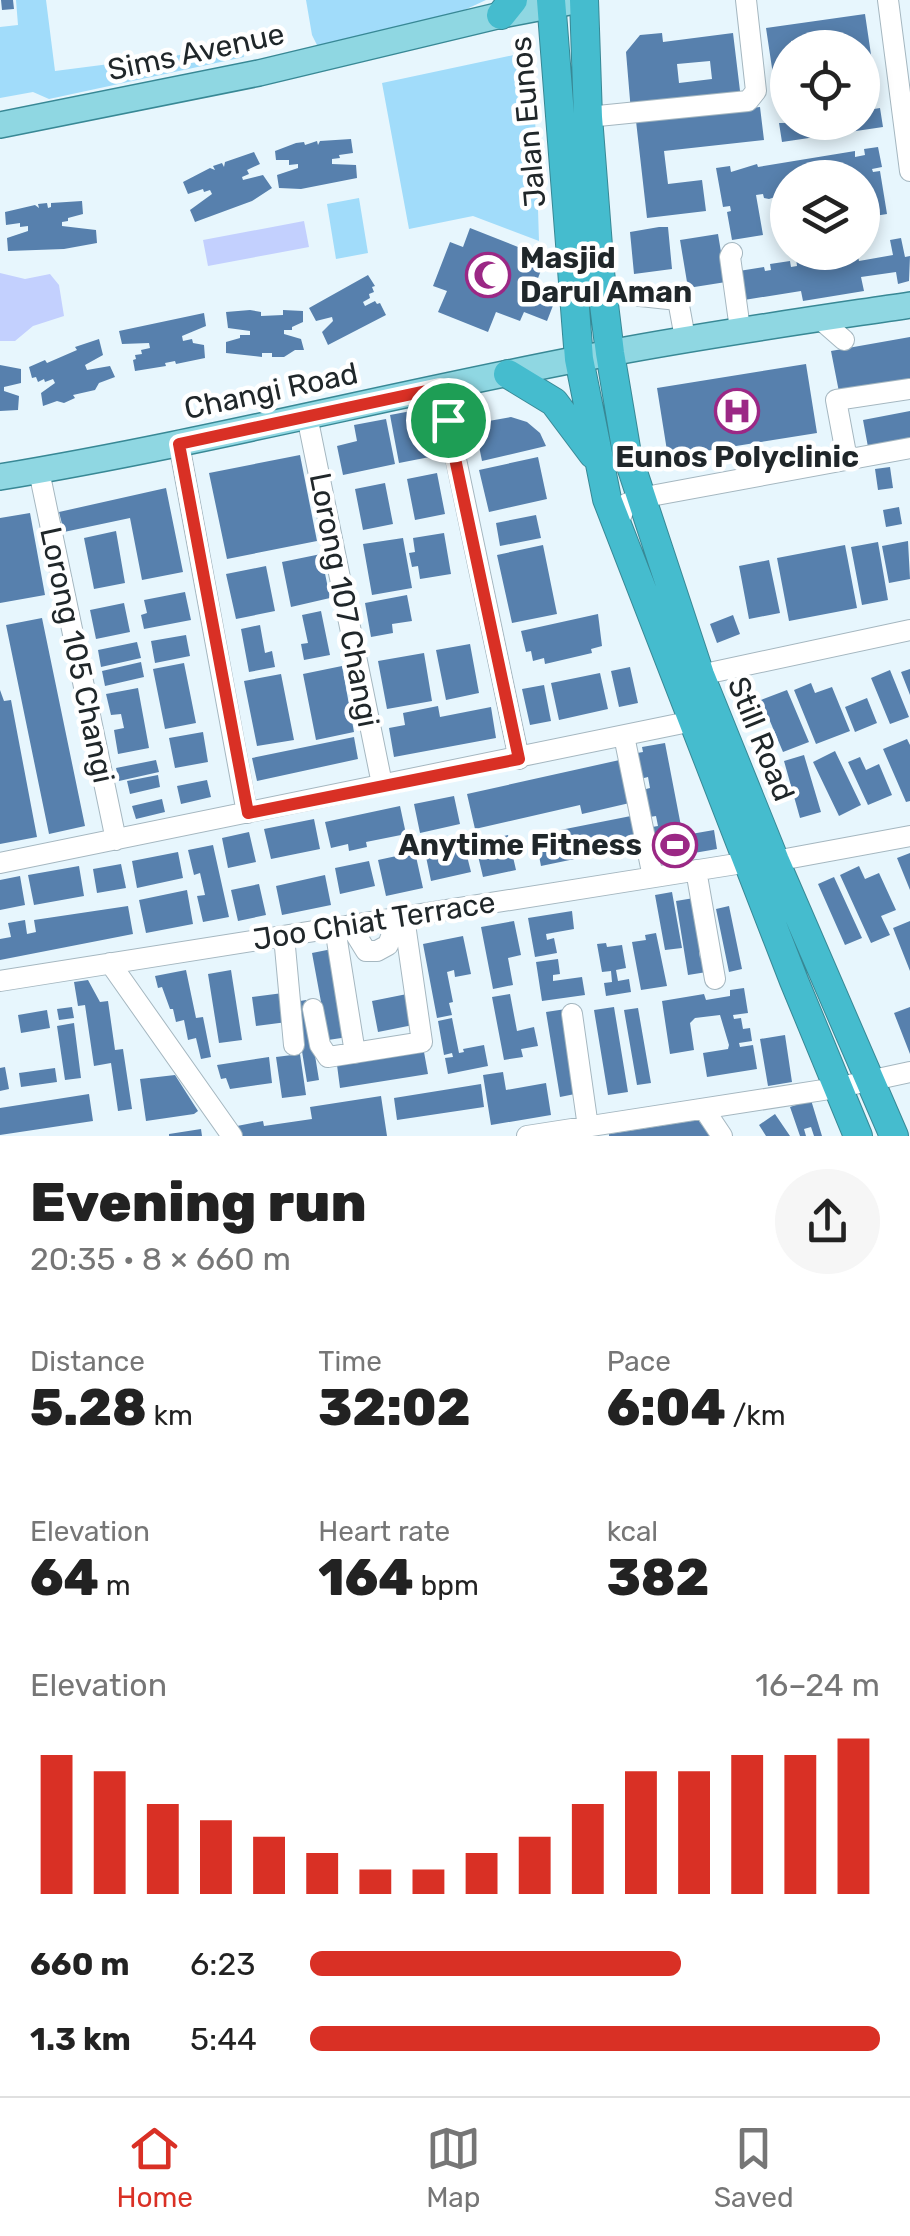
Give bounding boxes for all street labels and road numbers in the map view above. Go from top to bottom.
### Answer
street label: Sims Avenue [104,16,288,88]
street label: Jalan Eunos [503,35,553,209]
street label: Changi Road [181,355,361,427]
street label: Lorong 107 Changi [302,470,386,730]
street label: Lorong 105 Changi [32,524,122,786]
street label: Still Road [720,672,802,806]
street label: Joo Chiat Terrace [250,884,498,958]

